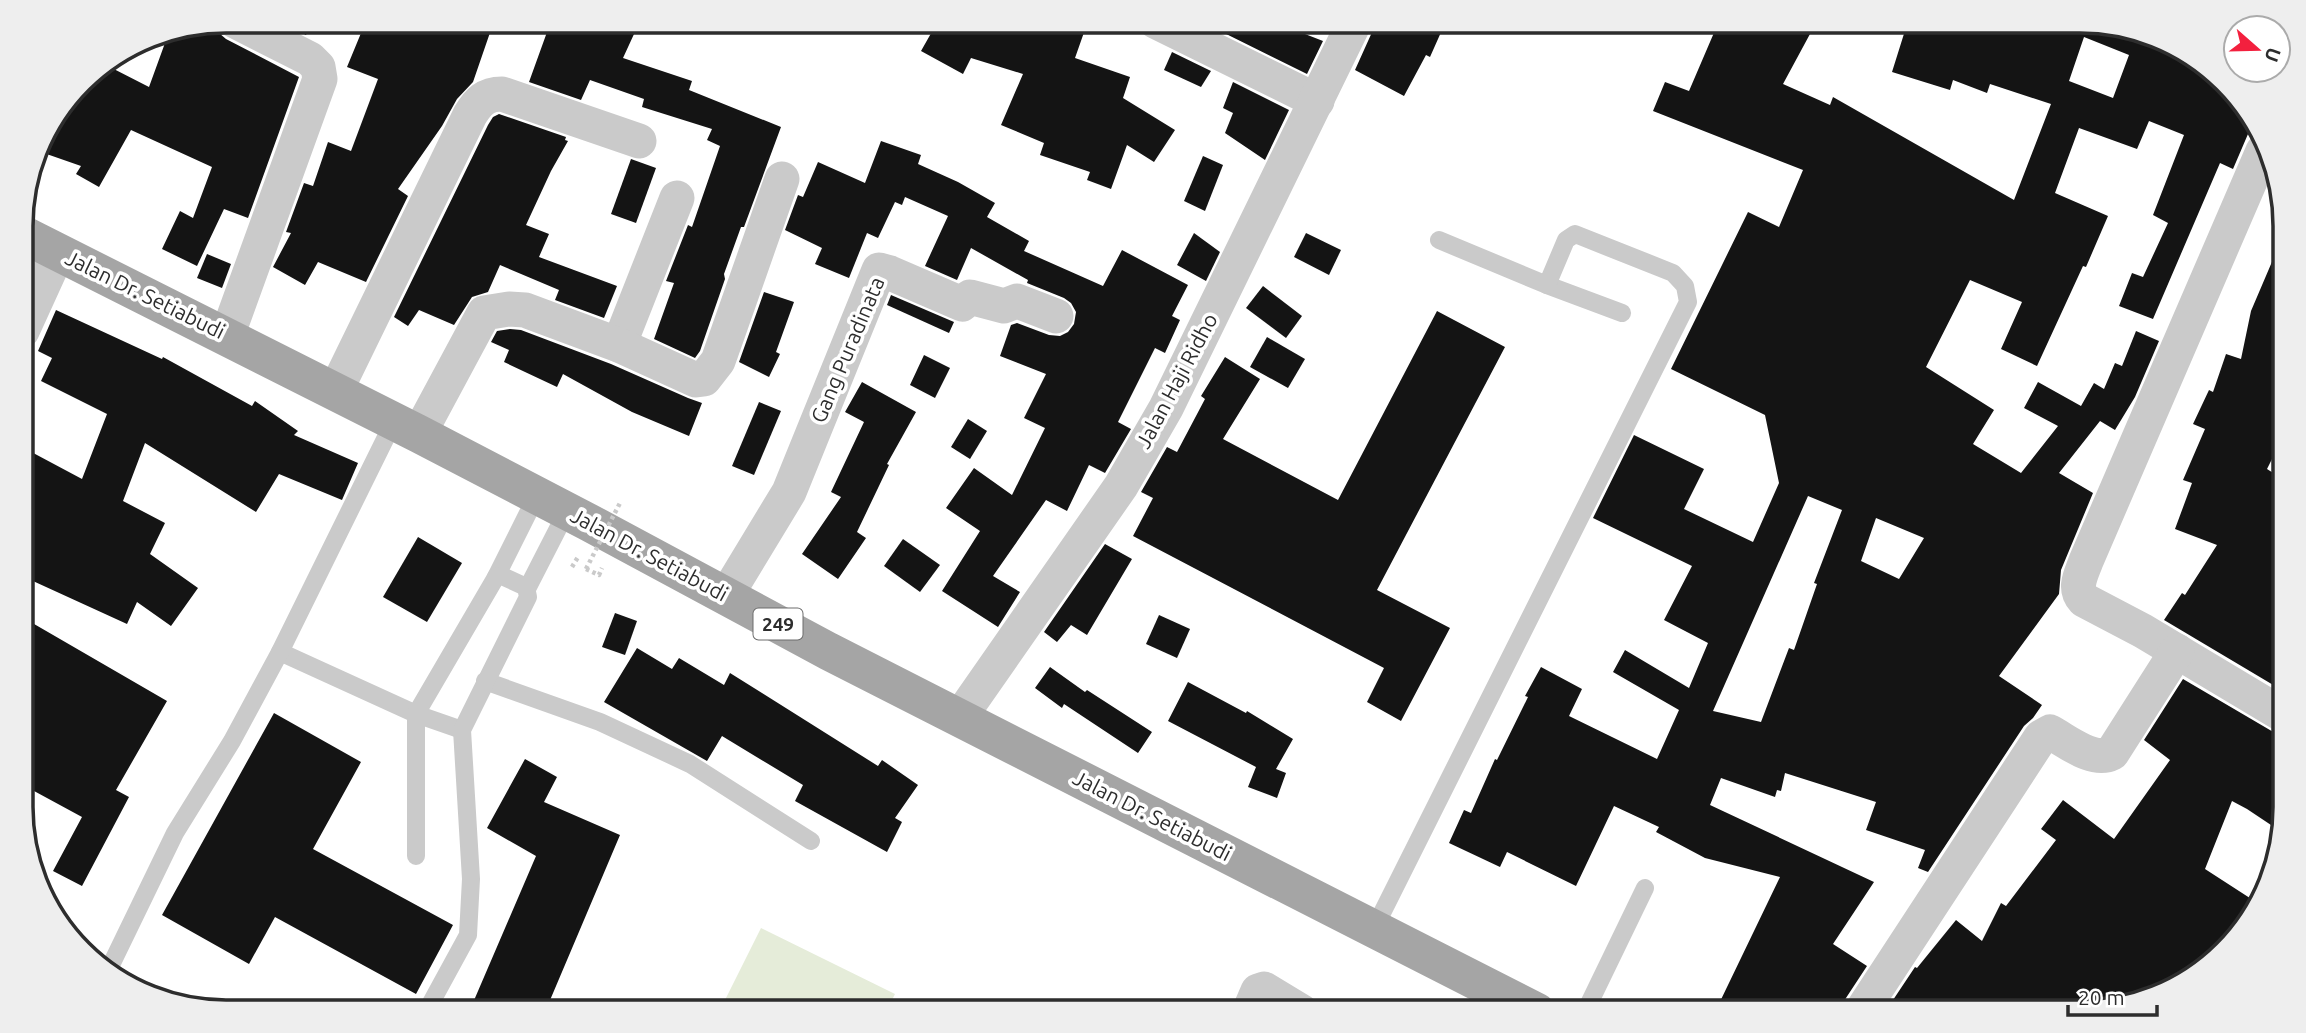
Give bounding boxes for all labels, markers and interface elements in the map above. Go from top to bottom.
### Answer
north arrow [2222,14,2292,84]
text: U [2260,45,2286,65]
street label: Jalan Dr. Setiabudi [62,245,229,343]
street label: Gang Puradinata [806,273,889,426]
street label: Jalan Haji Ridho [1130,309,1222,452]
street label: Jalan Dr. Setiabudi [567,503,732,606]
road number: 249 [754,608,802,639]
street label: Jalan Dr. Setiabudi [1069,765,1236,865]
scale bar [2068,974,2157,1018]
text: 20 m [2078,985,2125,1009]

